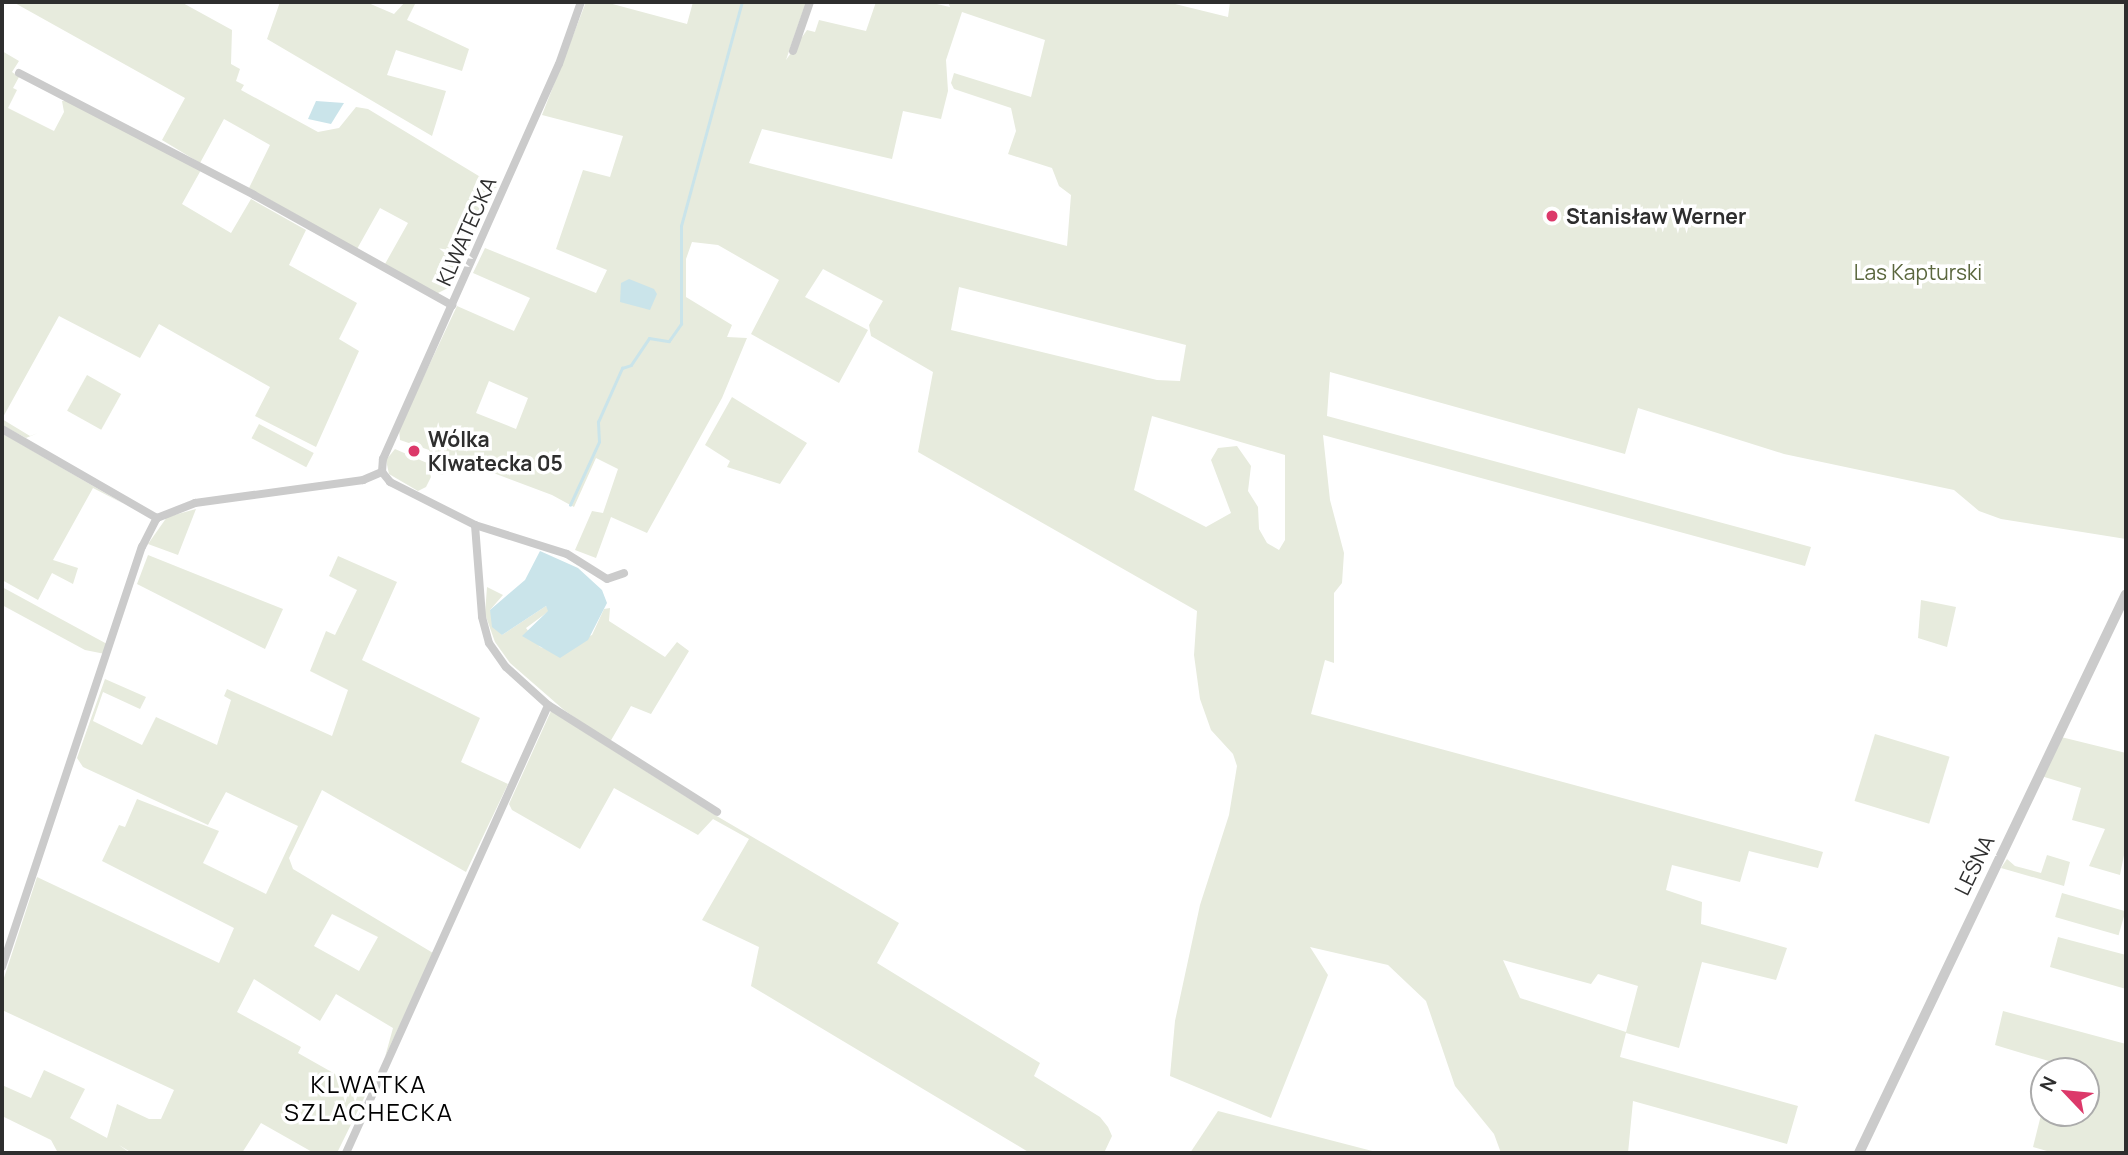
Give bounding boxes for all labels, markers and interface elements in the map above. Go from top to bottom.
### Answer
street label: KLWATECKA [431,173,501,289]
place label: Stanisław Werner [1566,203,1746,229]
marker: Stanisław Werner [1544,208,1560,224]
park label: Las Kapturski [1854,259,1982,285]
place label: Wólka Klwatecka 05 [428,426,563,476]
marker: Wólka Klwatecka 05 [406,443,422,459]
street label: LEŚNA [1949,831,1999,899]
north arrow [2030,1057,2100,1127]
district label: KLWATKA SZLACHECKA [285,1070,453,1126]
text: N [2033,1072,2063,1096]

